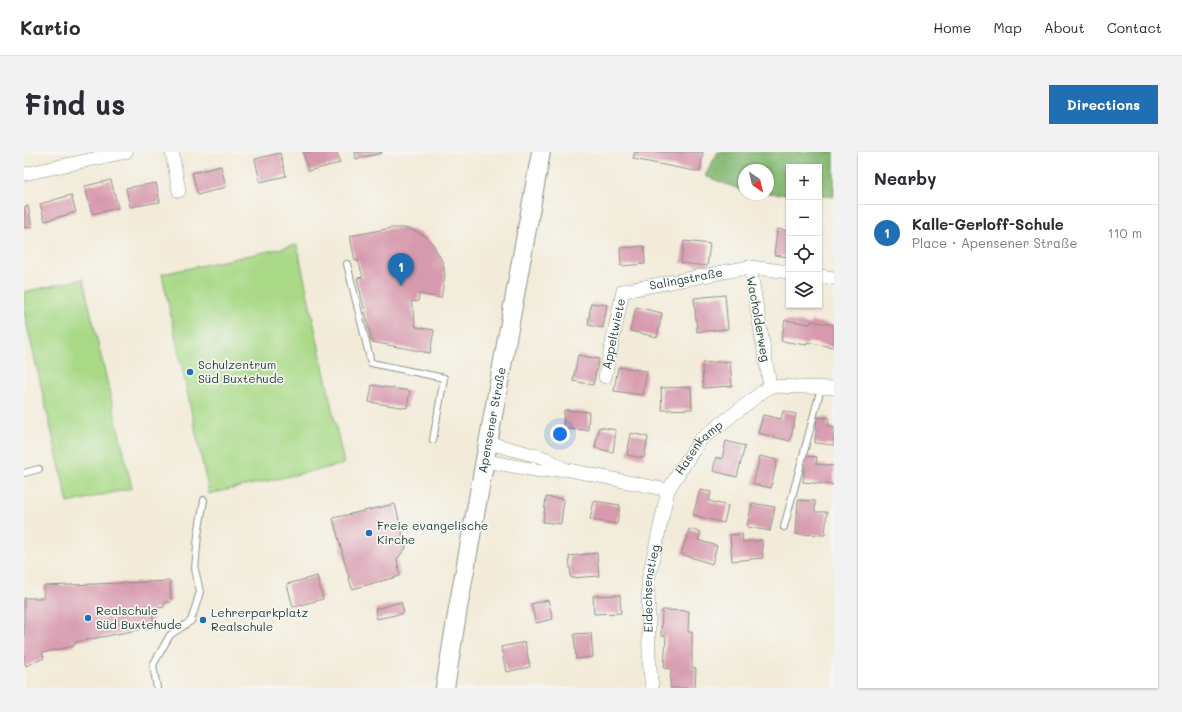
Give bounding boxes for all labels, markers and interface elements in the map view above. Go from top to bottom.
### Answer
text: Kartio [20,15,80,40]
text: Home [933,18,971,37]
text: Map [993,18,1022,37]
text: About [1044,18,1085,37]
text: Contact [1107,18,1162,37]
button: Directions [1049,85,1158,124]
text: Find us [24,86,125,122]
north arrow [738,164,774,200]
map controls [786,164,822,308]
button: + [786,164,822,200]
text: Nearby [874,167,936,189]
button: − [786,200,822,236]
text: Kalle-Gerloff-Schule [912,214,1064,234]
text: 1 [884,224,890,241]
text: 110 m [1108,224,1142,241]
text: Place · Apensener Straße [912,234,1078,251]
button: locate [786,236,822,272]
pin: 1 [388,253,414,286]
street label: Salingstraße [648,263,724,293]
button: layers [786,272,822,308]
street label: Wacholderweg [744,275,774,363]
street label: Appeltwiete [598,297,628,371]
place label: Schulzentrum Süd Buxtehude [198,356,284,386]
street label: Apensener Straße [474,366,509,474]
marker: Schulzentrum Süd Buxtehude [185,367,195,377]
street label: Hasenkamp [671,416,726,477]
your location [550,424,570,444]
place label: Freie evangelische Kirche [377,517,488,547]
marker: Freie evangelische Kirche [364,528,374,538]
street label: Eidechsenstieg [639,543,663,633]
place label: Realschule Süd Buxtehude [96,602,182,632]
place label: Lehrerparkplatz Realschule [211,604,308,634]
marker: Realschule Süd Buxtehude [83,613,93,623]
marker: Lehrerparkplatz Realschule [198,615,208,625]

